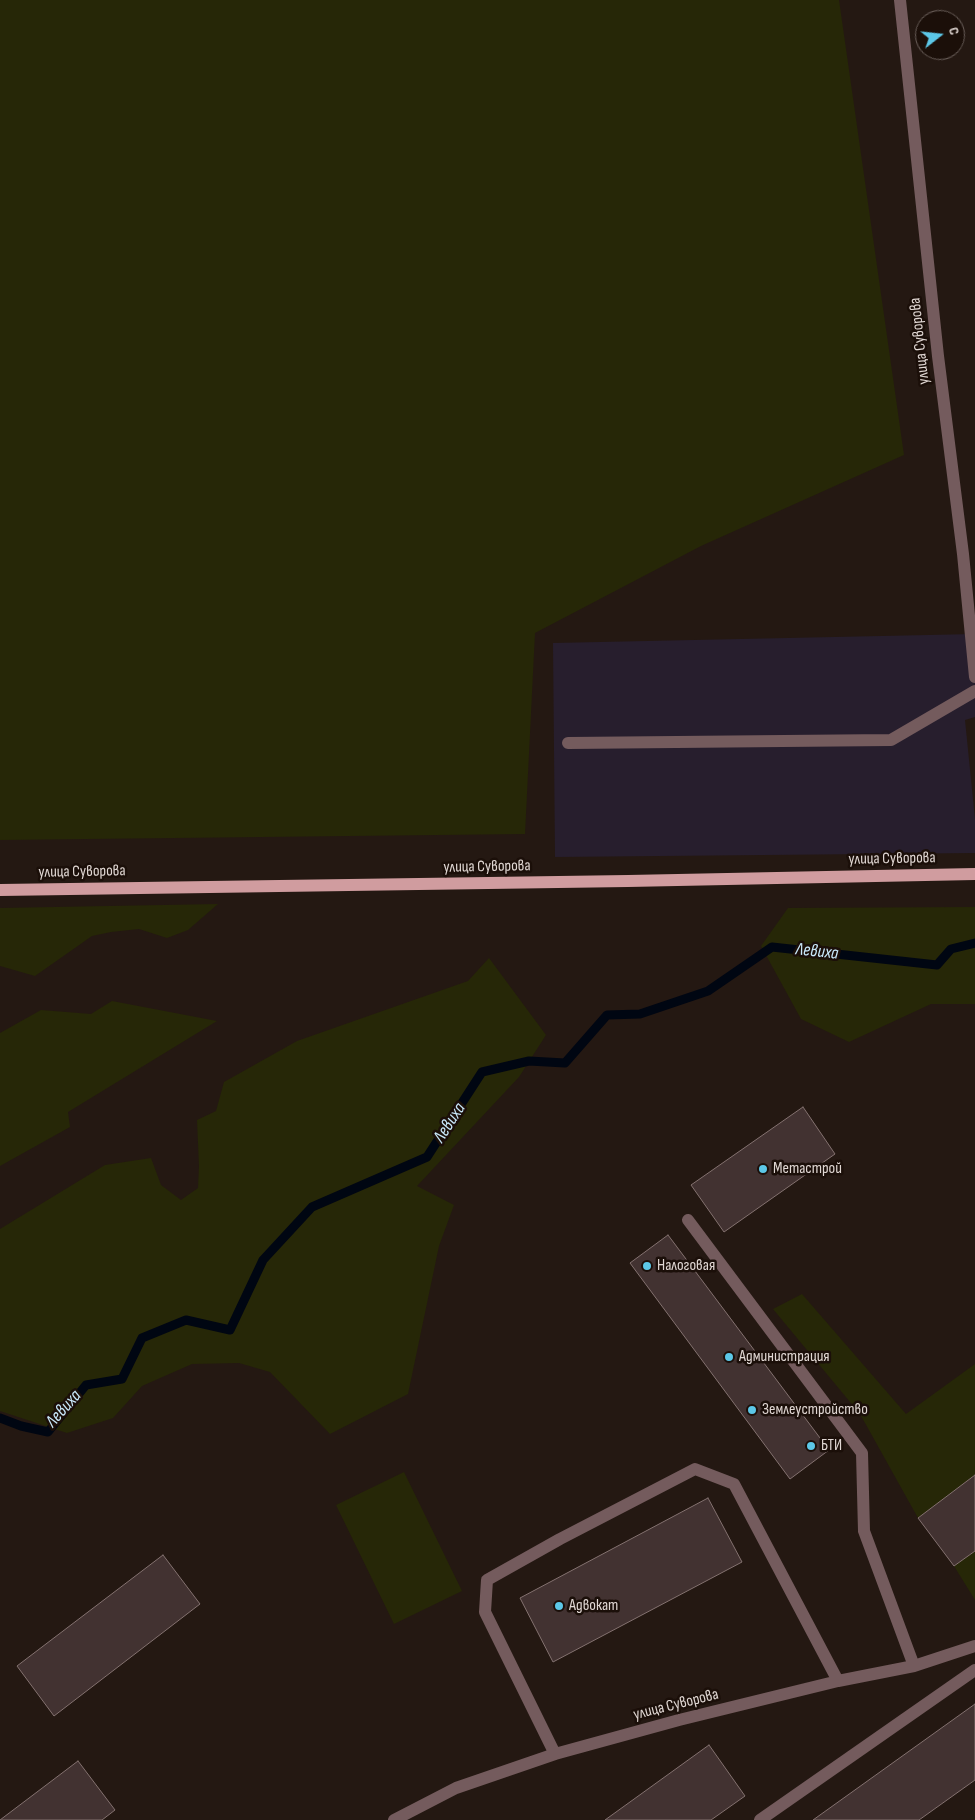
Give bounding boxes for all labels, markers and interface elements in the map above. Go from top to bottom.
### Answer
north arrow [915,10,965,60]
text: С [945,25,963,37]
street label: улица Суворова [906,297,934,385]
street label: улица Суворова [848,849,936,869]
street label: улица Суворова [443,857,531,877]
street label: улица Суворова [38,862,126,882]
water label: Левиха [795,939,839,965]
water label: Левиха [429,1099,471,1147]
place label: Метастрой [773,1159,842,1179]
marker: Метастрой [757,1163,769,1175]
place label: Налоговая [657,1256,715,1276]
marker: Налоговая [641,1260,653,1272]
place label: Администрация [739,1347,830,1367]
marker: Администрация [723,1351,735,1363]
water label: Левиха [42,1386,86,1432]
place label: Землеустройство [762,1400,868,1420]
marker: Землеустройство [746,1404,758,1416]
place label: БТИ [821,1436,842,1456]
marker: БТИ [805,1440,817,1452]
place label: Адвокат [569,1596,618,1616]
marker: Адвокат [553,1600,565,1612]
street label: улица Суворова [631,1685,721,1725]

